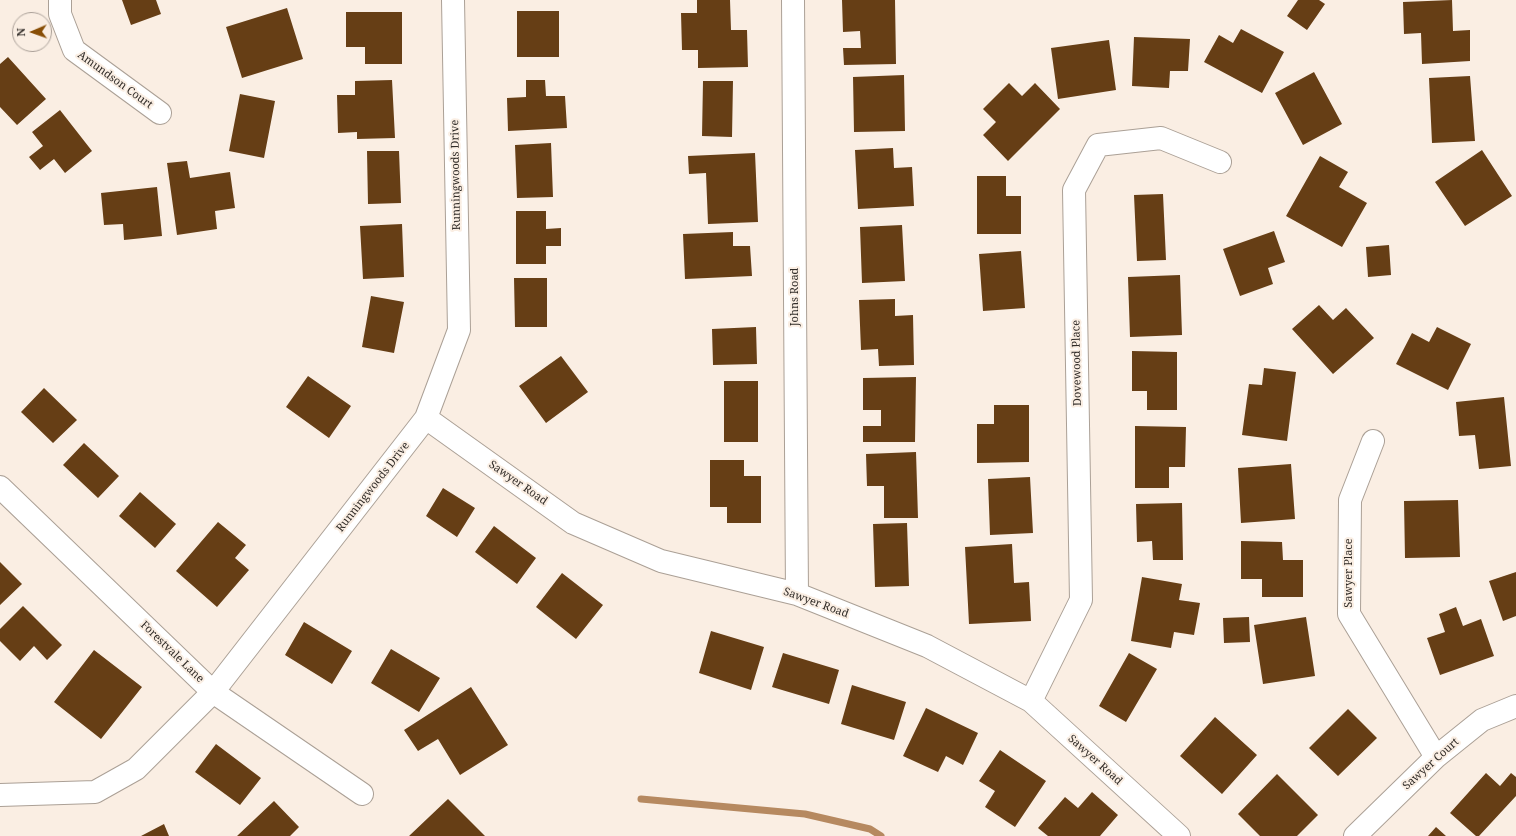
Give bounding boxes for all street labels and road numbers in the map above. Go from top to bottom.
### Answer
street label: Amundson Court [75,48,155,112]
street label: Runningwoods Drive [448,120,464,230]
street label: Johns Road [788,268,802,326]
street label: Dovewood Place [1070,320,1084,406]
street label: Runningwoods Drive [334,439,412,535]
street label: Sawyer Road [486,458,550,508]
street label: Sawyer Place [1342,538,1356,608]
street label: Sawyer Road [782,585,850,621]
street label: Forestvale Lane [138,618,206,686]
street label: Sawyer Road [1065,732,1125,788]
street label: Sawyer Court [1400,735,1462,793]

